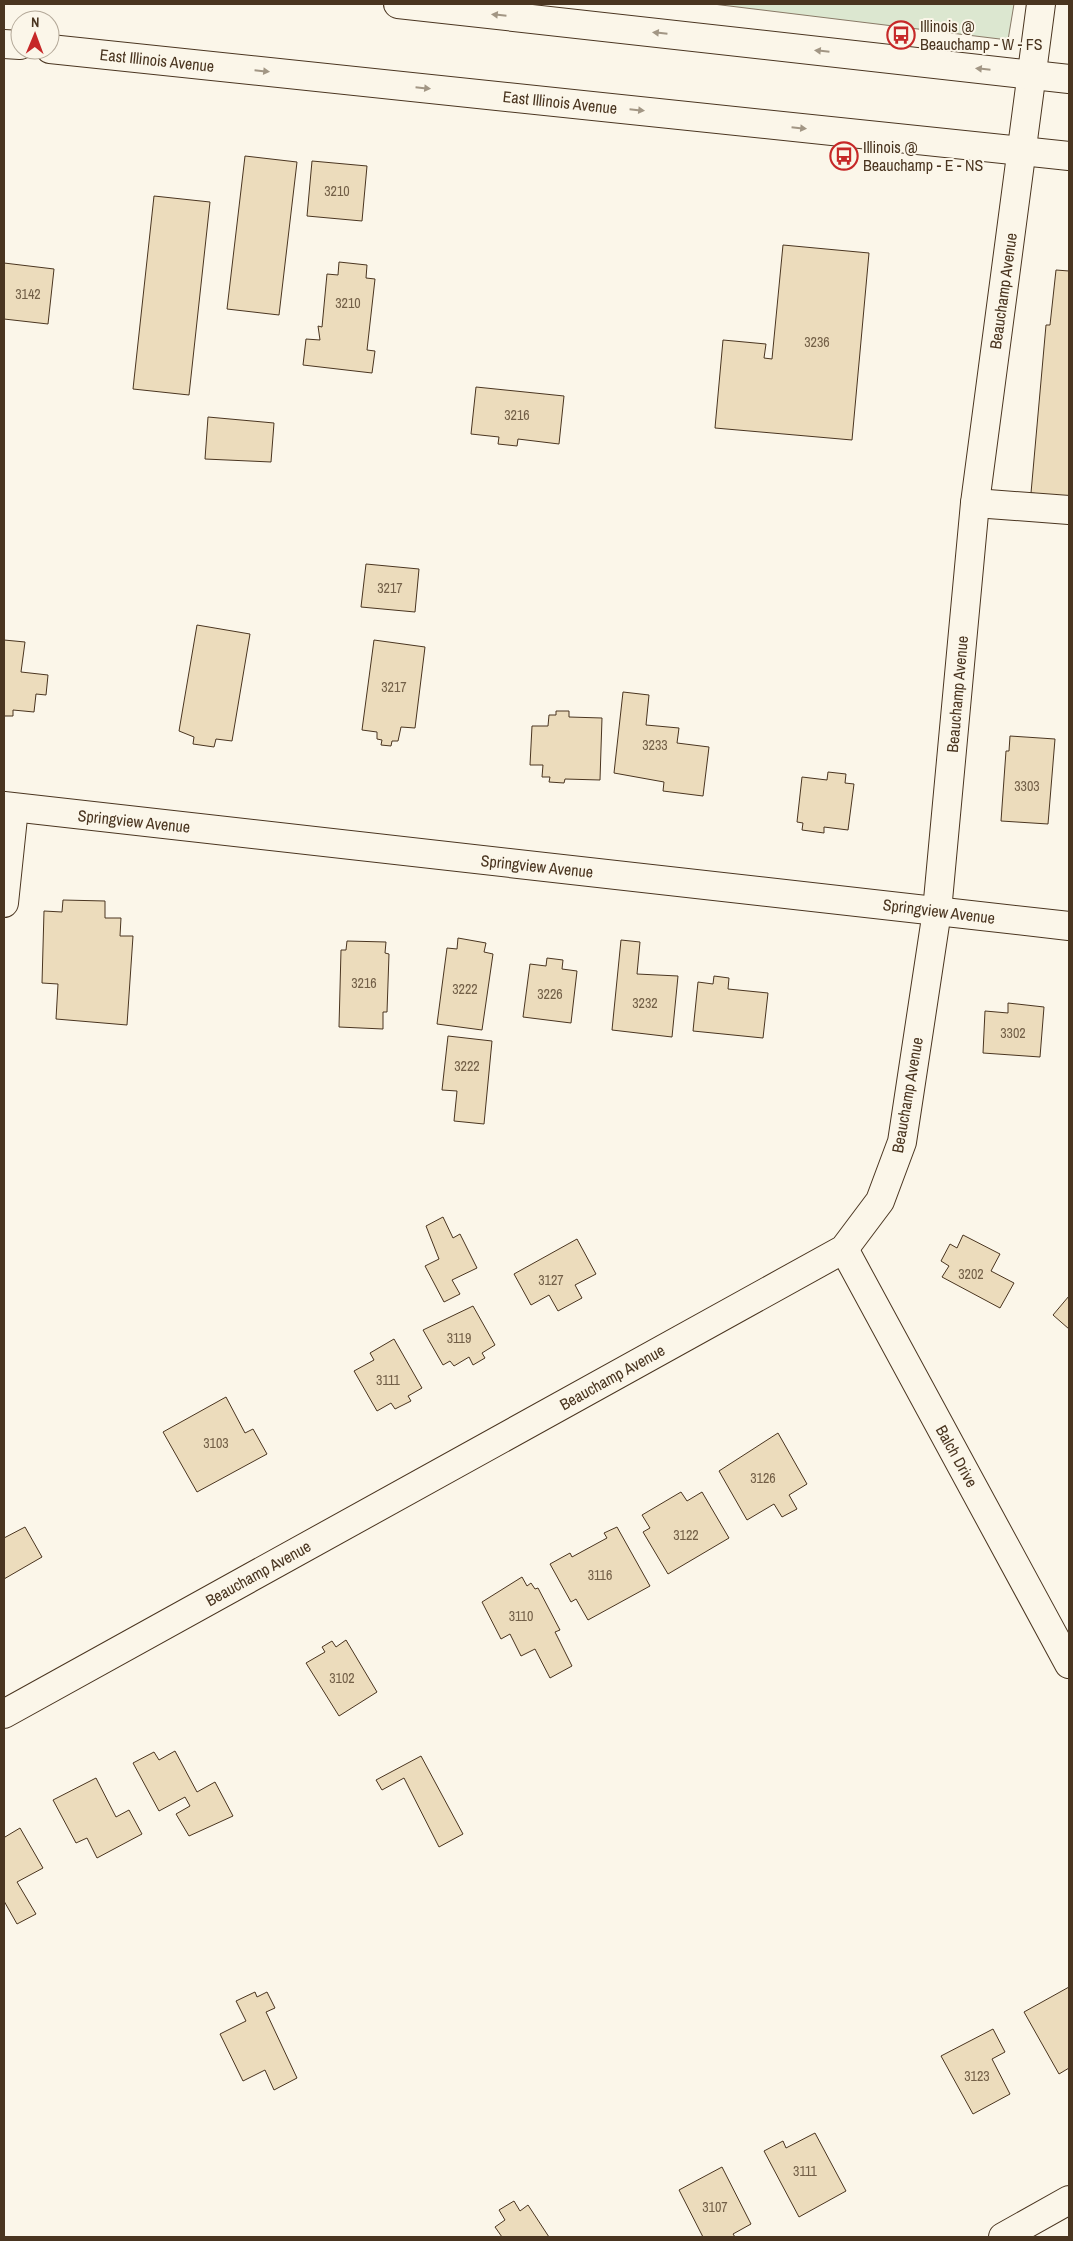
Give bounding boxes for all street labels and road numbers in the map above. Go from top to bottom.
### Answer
street label: East Illinois Avenue [99,43,215,77]
street label: East Illinois Avenue [502,85,618,119]
street label: Beauchamp Avenue [984,231,1022,351]
street label: Beauchamp Avenue [941,635,973,753]
street label: Springview Avenue [77,804,191,838]
street label: Springview Avenue [480,849,594,883]
street label: Springview Avenue [882,893,996,929]
street label: Beauchamp Avenue [886,1035,928,1155]
street label: Beauchamp Avenue [555,1339,669,1415]
street label: Balch Drive [931,1421,983,1491]
street label: Beauchamp Avenue [201,1535,315,1611]

